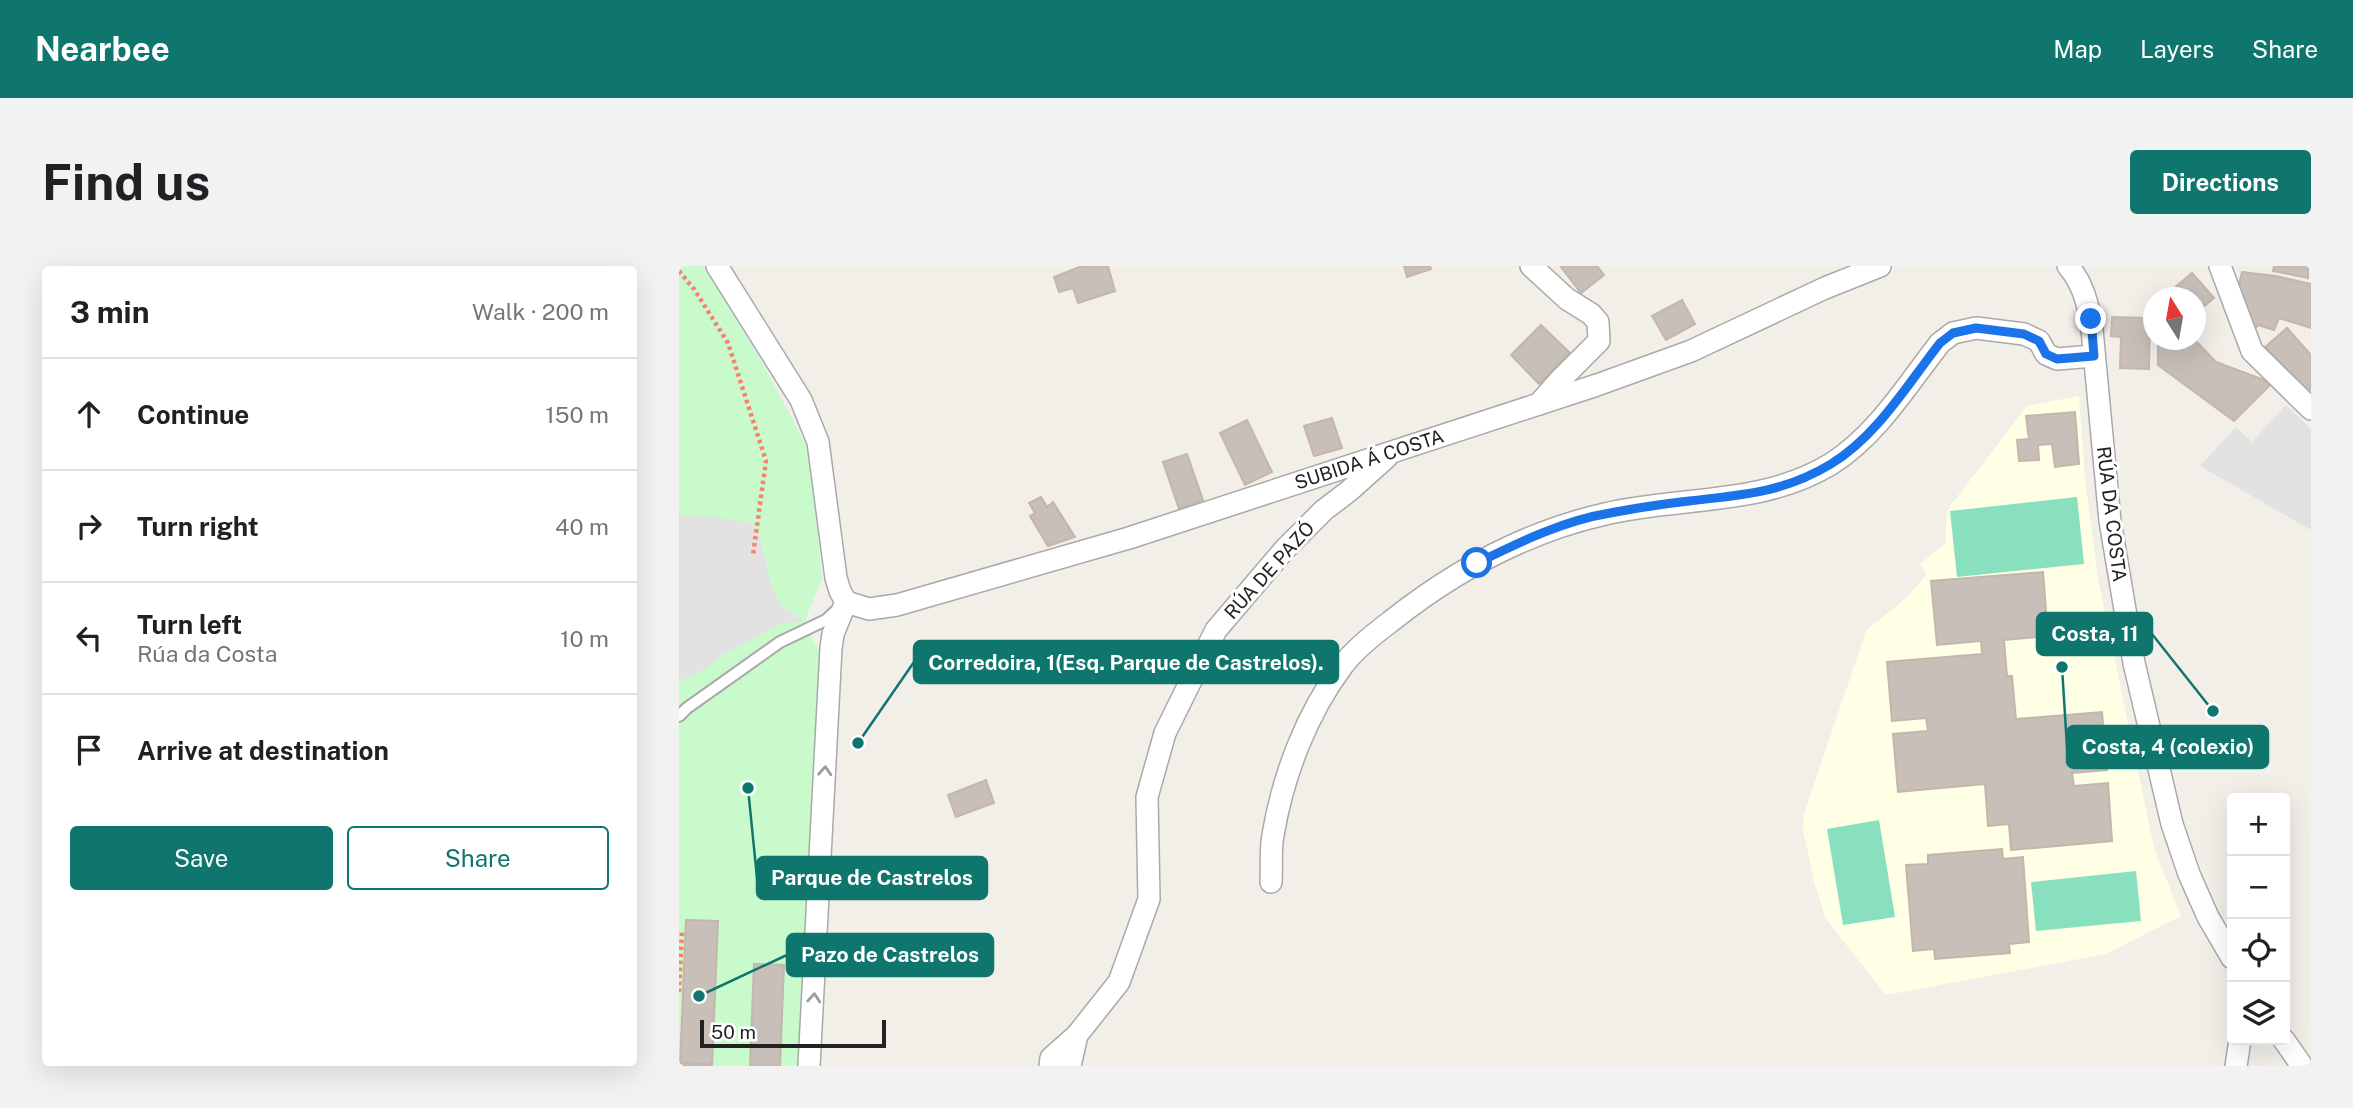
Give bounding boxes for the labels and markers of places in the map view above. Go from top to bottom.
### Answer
callout: Costa, 11 [2037,613,2152,655]
callout: Corredoira, 1(Esq. Parque de Castrelos). [914,641,1338,683]
callout: Costa, 4 (colexio) [2067,726,2268,768]
callout: Parque de Castrelos [757,857,987,899]
callout: Pazo de Castrelos [787,934,993,976]

